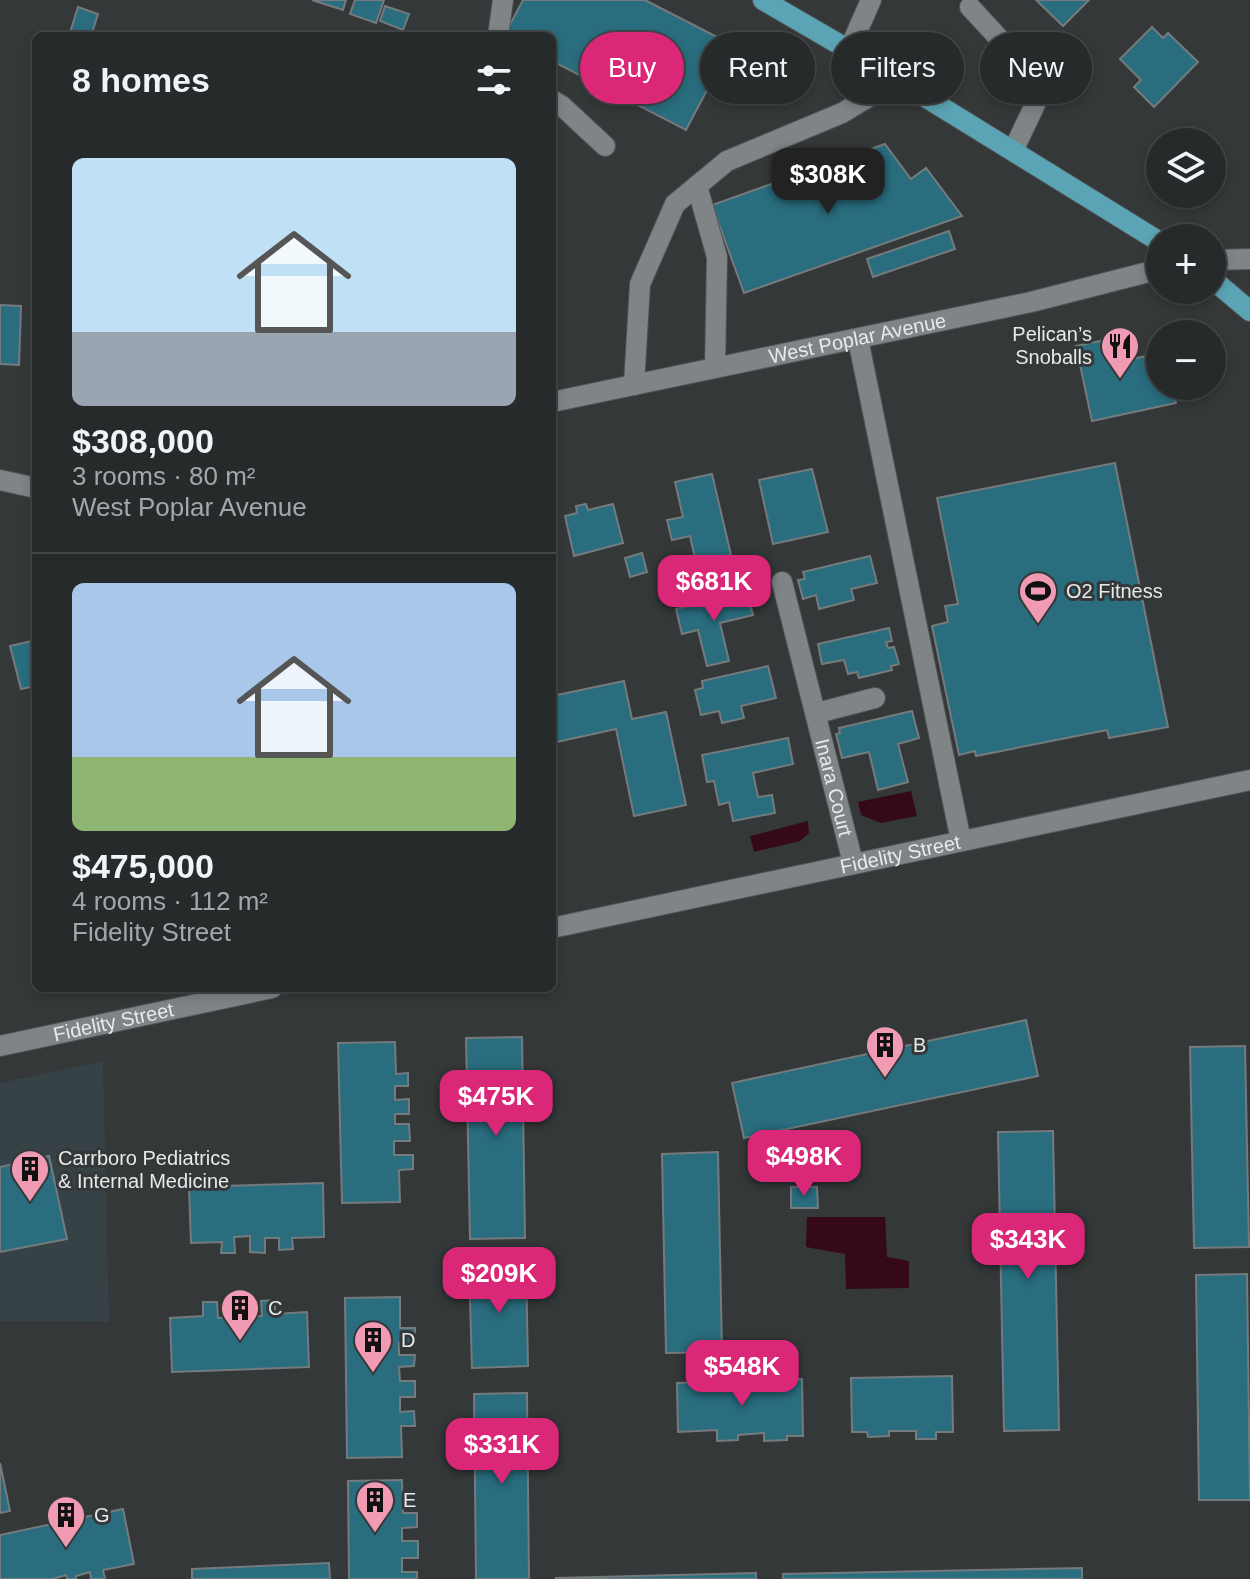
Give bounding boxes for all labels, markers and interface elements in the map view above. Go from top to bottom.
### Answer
chip: Buy [580,32,684,104]
chip: Rent [700,32,815,104]
chip: Filters [831,32,964,104]
chip: New [980,32,1092,104]
icon: filters [472,58,516,102]
text: 8 homes [72,61,210,99]
map controls [1146,128,1226,400]
button: layers [1146,128,1226,208]
pin: $308K [772,148,884,216]
text: $308K [790,159,866,189]
icon: home [222,210,366,354]
button: + [1146,224,1226,304]
street label: West Poplar Avenue [767,309,948,367]
button: − [1146,320,1226,400]
place label: Pelican’s Snoballs [1012,323,1092,368]
restaurant icon: Pelican’s Snoballs [1099,325,1141,380]
text: $308,000 [72,422,214,460]
text: 3 rooms · 80 m² [72,461,256,491]
text: West Poplar Avenue [72,492,307,522]
pin: $681K [658,555,770,623]
text: $681K [676,566,752,596]
sports icon: O2 Fitness [1017,570,1059,625]
place label: O2 Fitness [1066,580,1163,602]
icon: home [222,635,366,779]
street label: Inara Court [811,736,857,839]
street label: Fidelity Street [838,831,963,878]
text: $475,000 [72,847,214,885]
text: 4 rooms · 112 m² [72,886,268,916]
text: Fidelity Street [72,917,231,947]
street label: Fidelity Street [51,998,176,1045]
building icon: B [864,1024,906,1079]
place label: B [913,1034,926,1056]
pin: $475K [440,1070,552,1138]
text: $475K [458,1081,534,1111]
pin: $498K [748,1130,860,1198]
text: $498K [766,1141,842,1171]
place label: Carrboro Pediatrics & Internal Medicine [58,1147,230,1192]
building icon: Carrboro Pediatrics & Internal Medicine [9,1148,51,1203]
pin: $343K [972,1213,1084,1281]
text: $343K [990,1224,1066,1254]
pin: $209K [443,1247,555,1315]
text: $209K [461,1258,537,1288]
building icon: C [219,1287,261,1342]
place label: C [268,1297,282,1319]
building icon: D [352,1319,394,1374]
place label: D [401,1329,415,1351]
pin: $548K [686,1340,798,1408]
text: $548K [704,1351,780,1381]
pin: $331K [446,1418,558,1486]
text: $331K [464,1429,540,1459]
building icon: E [354,1479,396,1534]
place label: E [403,1489,416,1511]
building icon: G [45,1494,87,1549]
place label: G [94,1504,110,1526]

